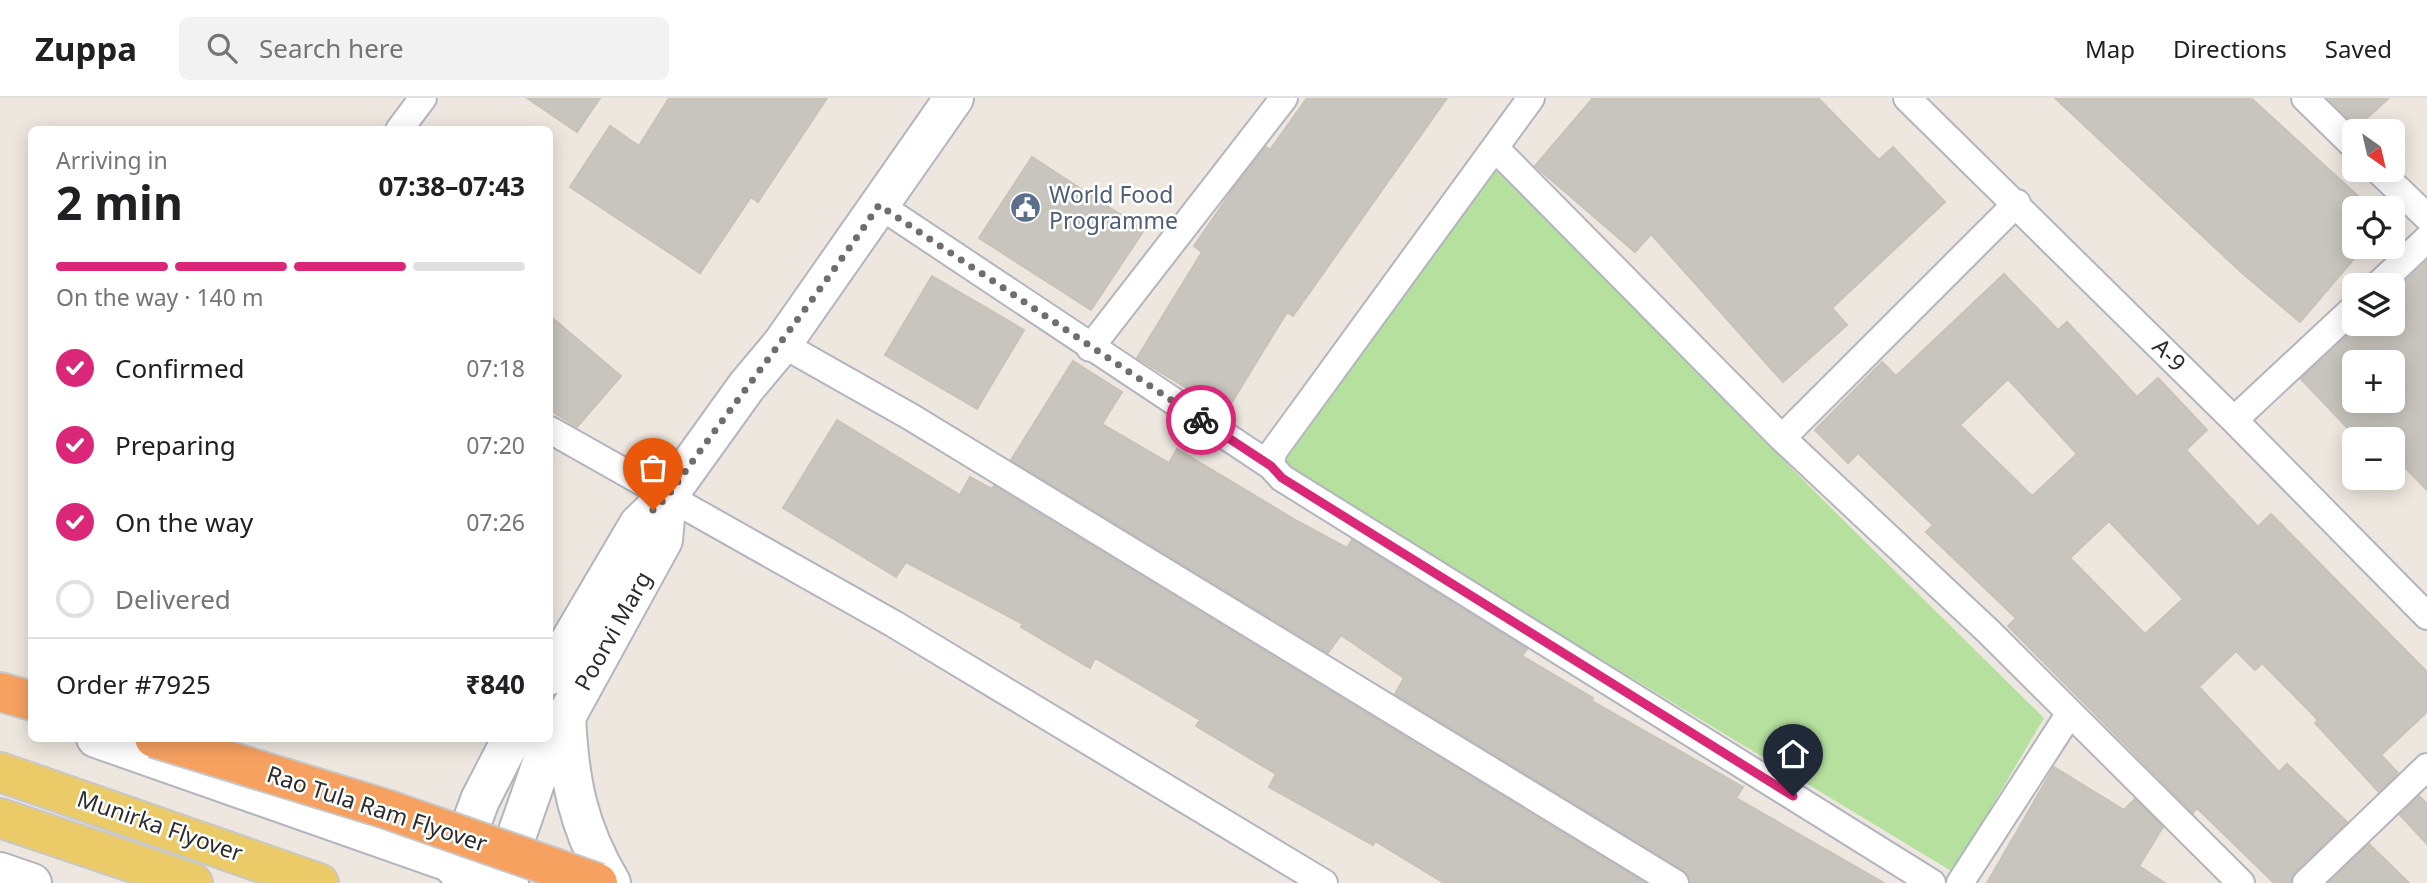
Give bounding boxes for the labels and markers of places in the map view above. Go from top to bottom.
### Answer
place label: World Food Programme [1049,178,1178,236]
public building icon: World Food Programme [1009,191,1043,225]
pin [623,438,683,510]
pin [1763,724,1823,796]

